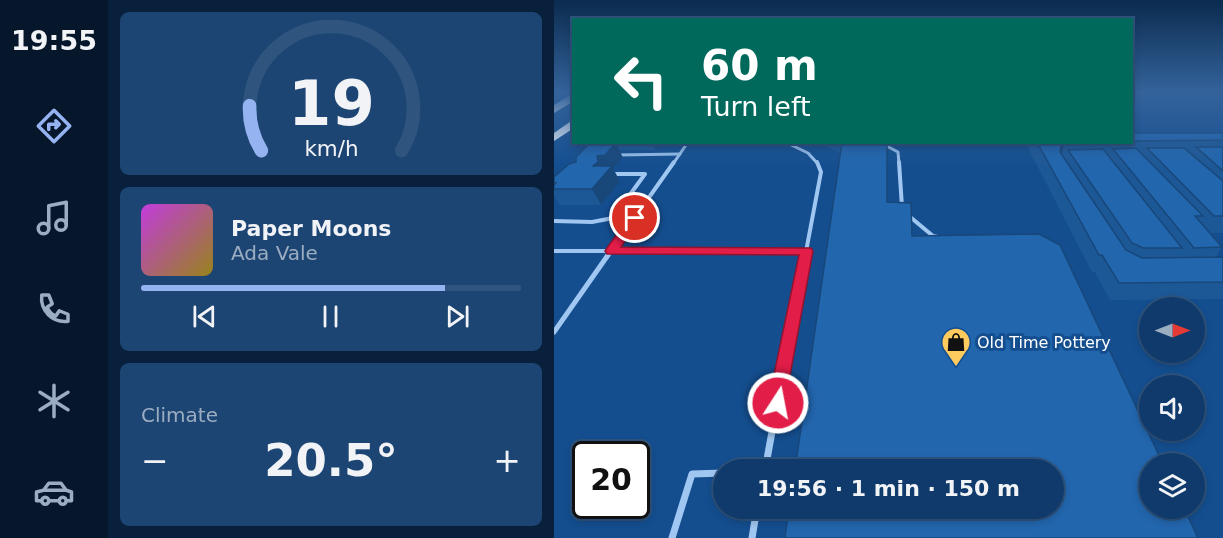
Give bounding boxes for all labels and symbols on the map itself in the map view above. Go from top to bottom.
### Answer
pin [609,192,660,243]
north arrow [1139,297,1205,363]
shop icon: Old Time Pottery [940,326,972,368]
place label: Old Time Pottery [977,333,1111,352]
position arrow [746,371,810,435]
speed limit sign: 20 [572,441,650,519]

